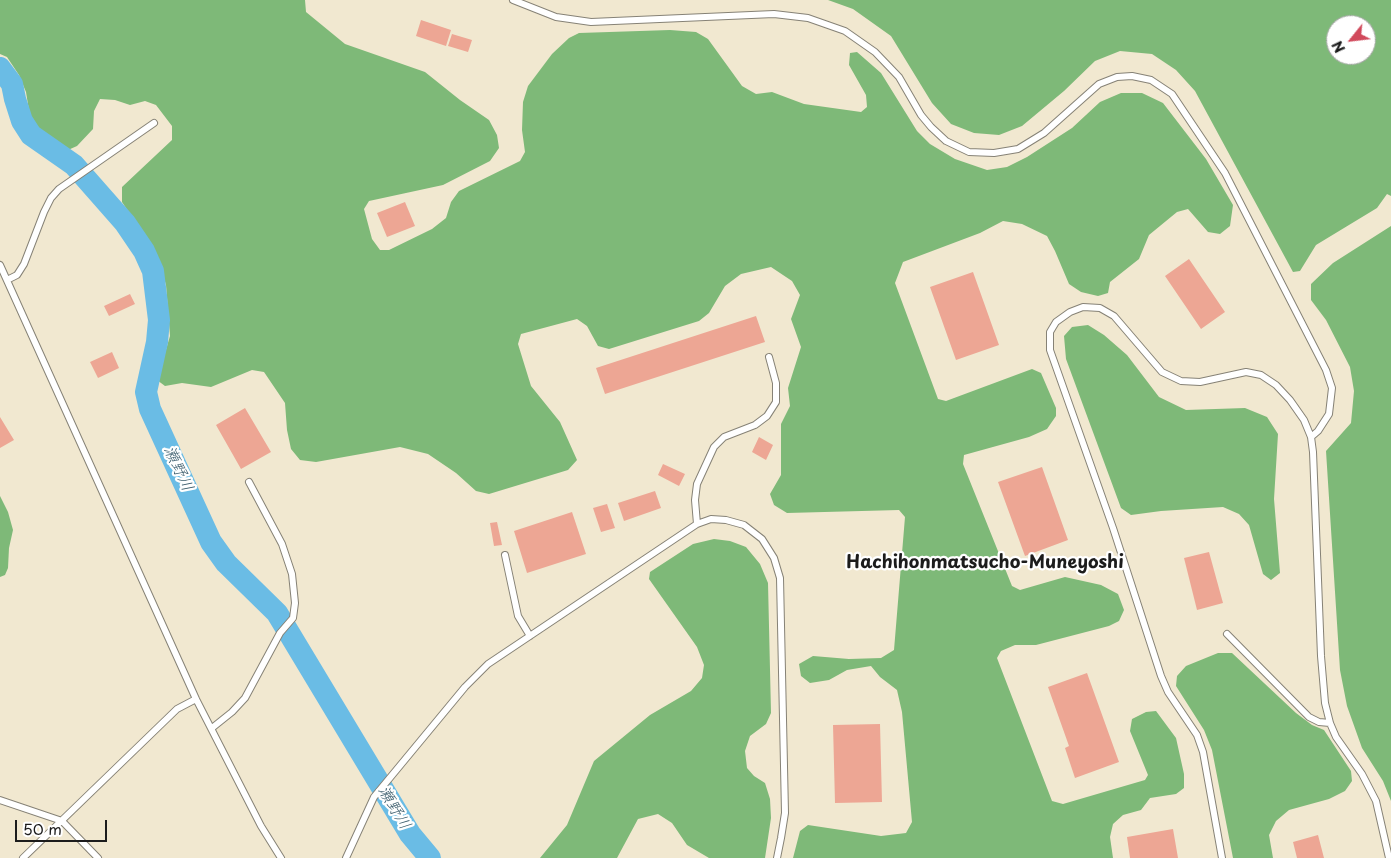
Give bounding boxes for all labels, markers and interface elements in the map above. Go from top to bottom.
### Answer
north arrow [1326,15,1376,65]
text: N [1326,37,1350,57]
water label: 瀬野川 [159,443,197,495]
district label: Hachihonmatsucho-Muneyoshi [846,552,1124,574]
water label: 瀬野川 [373,782,415,834]
scale bar [18,810,110,842]
text: 50 m [23,817,62,840]

